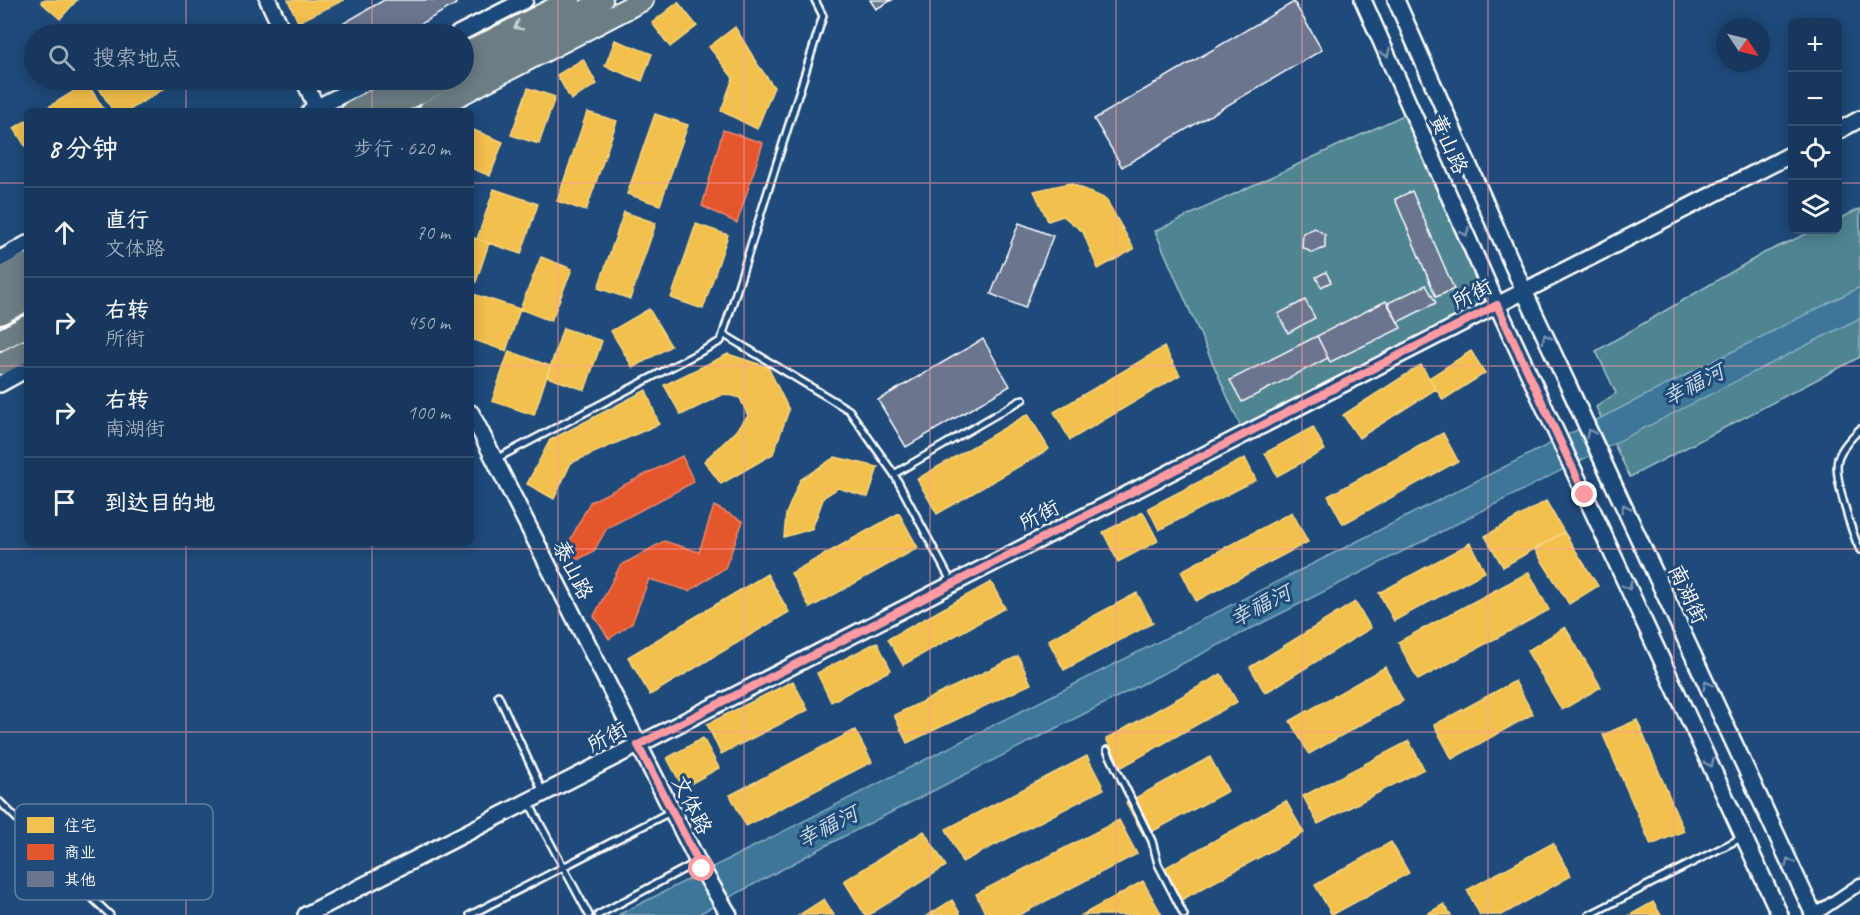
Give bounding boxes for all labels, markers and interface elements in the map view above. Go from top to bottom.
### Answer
north arrow [1716,18,1770,72]
map controls [1788,18,1842,234]
button: + [1788,18,1842,72]
one-way arrow [513,19,524,31]
search box [24,24,474,90]
icon: search [45,41,78,74]
text: 搜索地点 [93,44,181,72]
one-way arrow [1379,47,1391,58]
button: − [1788,72,1842,126]
street label: 黄山路 [1424,110,1474,178]
button: locate [1788,126,1842,180]
text: 8 分钟 [48,132,118,165]
text: 步行 · 620 m [354,136,450,161]
button: layers [1788,180,1842,234]
text: 直行 [105,206,149,234]
icon: ahead [48,216,81,249]
text: 70 m [416,220,450,245]
one-way arrow [1458,226,1470,237]
text: 文体路 [105,236,165,261]
street label: 所街 [1447,273,1497,315]
text: 右转 [105,296,149,324]
icon: right [48,306,81,339]
text: 450 m [407,310,450,335]
text: 所街 [105,326,145,351]
one-way arrow [1541,334,1553,345]
water label: 幸福河 [1658,356,1732,412]
text: 右转 [105,386,149,414]
icon: right [48,396,81,429]
text: 100 m [407,400,450,425]
text: 南湖街 [105,416,165,441]
one-way arrow [1585,428,1597,439]
route end [1571,481,1597,507]
icon: arrive [48,486,81,519]
text: 到达目的地 [105,489,215,517]
street label: 所街 [1014,494,1064,536]
one-way arrow [1620,504,1632,515]
street label: 泰山路 [547,536,599,604]
street label: 南湖街 [1663,560,1713,628]
water label: 幸福河 [1225,577,1299,633]
one-way arrow [1620,580,1632,591]
one-way arrow [1702,681,1714,692]
street label: 所街 [582,716,632,758]
one-way arrow [1702,756,1714,767]
street label: 文体路 [666,771,718,839]
water label: 幸福河 [792,798,866,854]
legend [15,804,213,900]
text: 住宅 [64,816,96,836]
text: 商业 [64,843,96,863]
route start [688,855,714,881]
one-way arrow [1784,857,1796,868]
text: 其他 [64,870,96,890]

